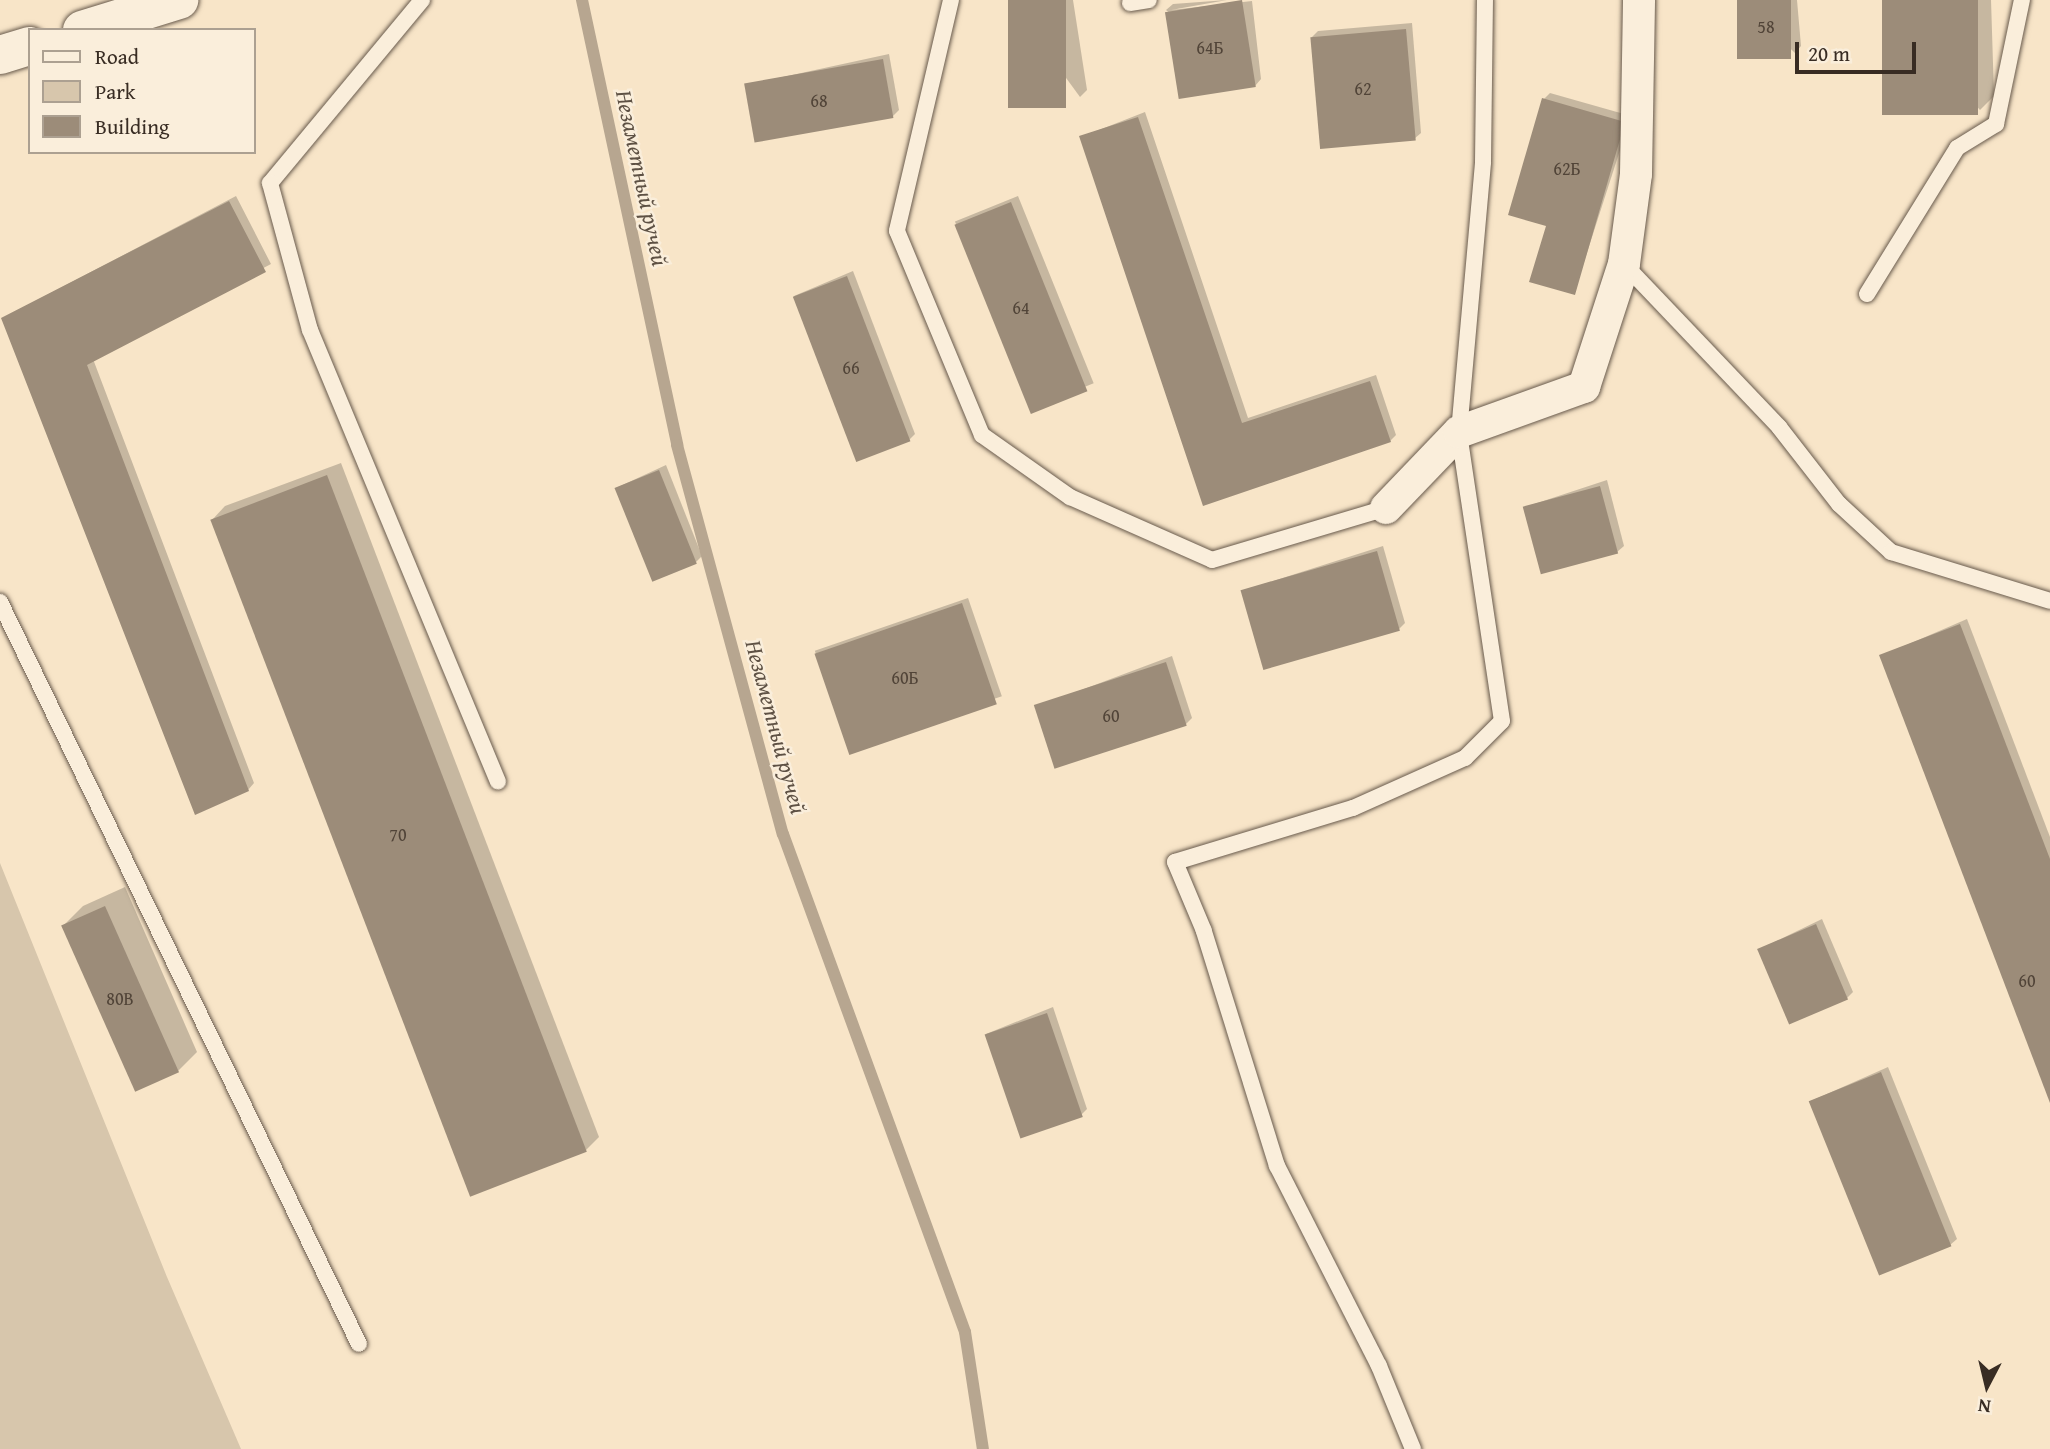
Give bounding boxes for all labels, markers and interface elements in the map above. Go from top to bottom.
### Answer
house number: 58 [1757,16,1775,38]
legend [28,28,256,154]
scale bar [1798,28,1919,72]
house number: 64Б [1196,37,1224,59]
text: 20 m [1808,38,1850,69]
text: Road [95,41,139,72]
text: Park [95,76,136,107]
house number: 62 [1354,78,1372,100]
water label: Незаметный ручей [610,87,674,269]
house number: 68 [810,90,828,112]
text: Building [95,111,169,142]
house number: 62Б [1553,158,1581,180]
house number: 64 [1012,297,1030,319]
house number: 66 [842,357,860,379]
water label: Незаметный ручей [739,637,813,817]
house number: 60Б [891,667,919,689]
house number: 60 [1102,705,1120,727]
house number: 70 [389,824,407,846]
house number: 60 [2018,970,2036,992]
house number: 80В [106,988,134,1010]
north arrow [1952,1351,2022,1421]
text: N [1976,1392,1992,1422]

